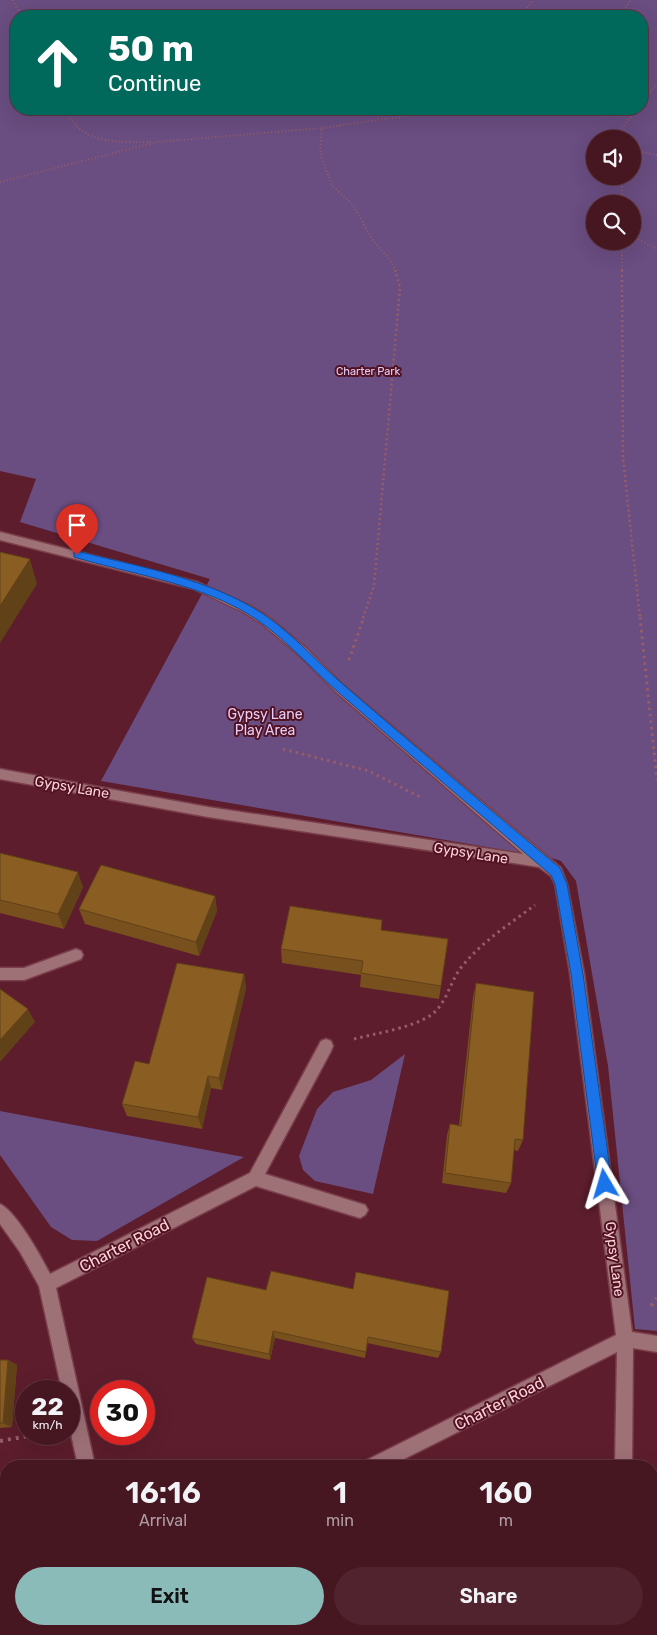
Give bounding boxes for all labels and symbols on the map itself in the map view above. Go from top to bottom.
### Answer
park label: Charter Park [336,365,400,378]
pin [56,504,98,555]
park label: Gypsy Lane Play Area [227,706,303,739]
street label: Gypsy Lane [33,773,111,802]
street label: Gypsy Lane [432,839,510,868]
position arrow [578,1157,630,1209]
street label: Charter Road [76,1215,172,1276]
street label: Gypsy Lane [601,1221,628,1298]
street label: Charter Road [451,1373,547,1434]
speed limit sign: 30 [90,1380,155,1445]

